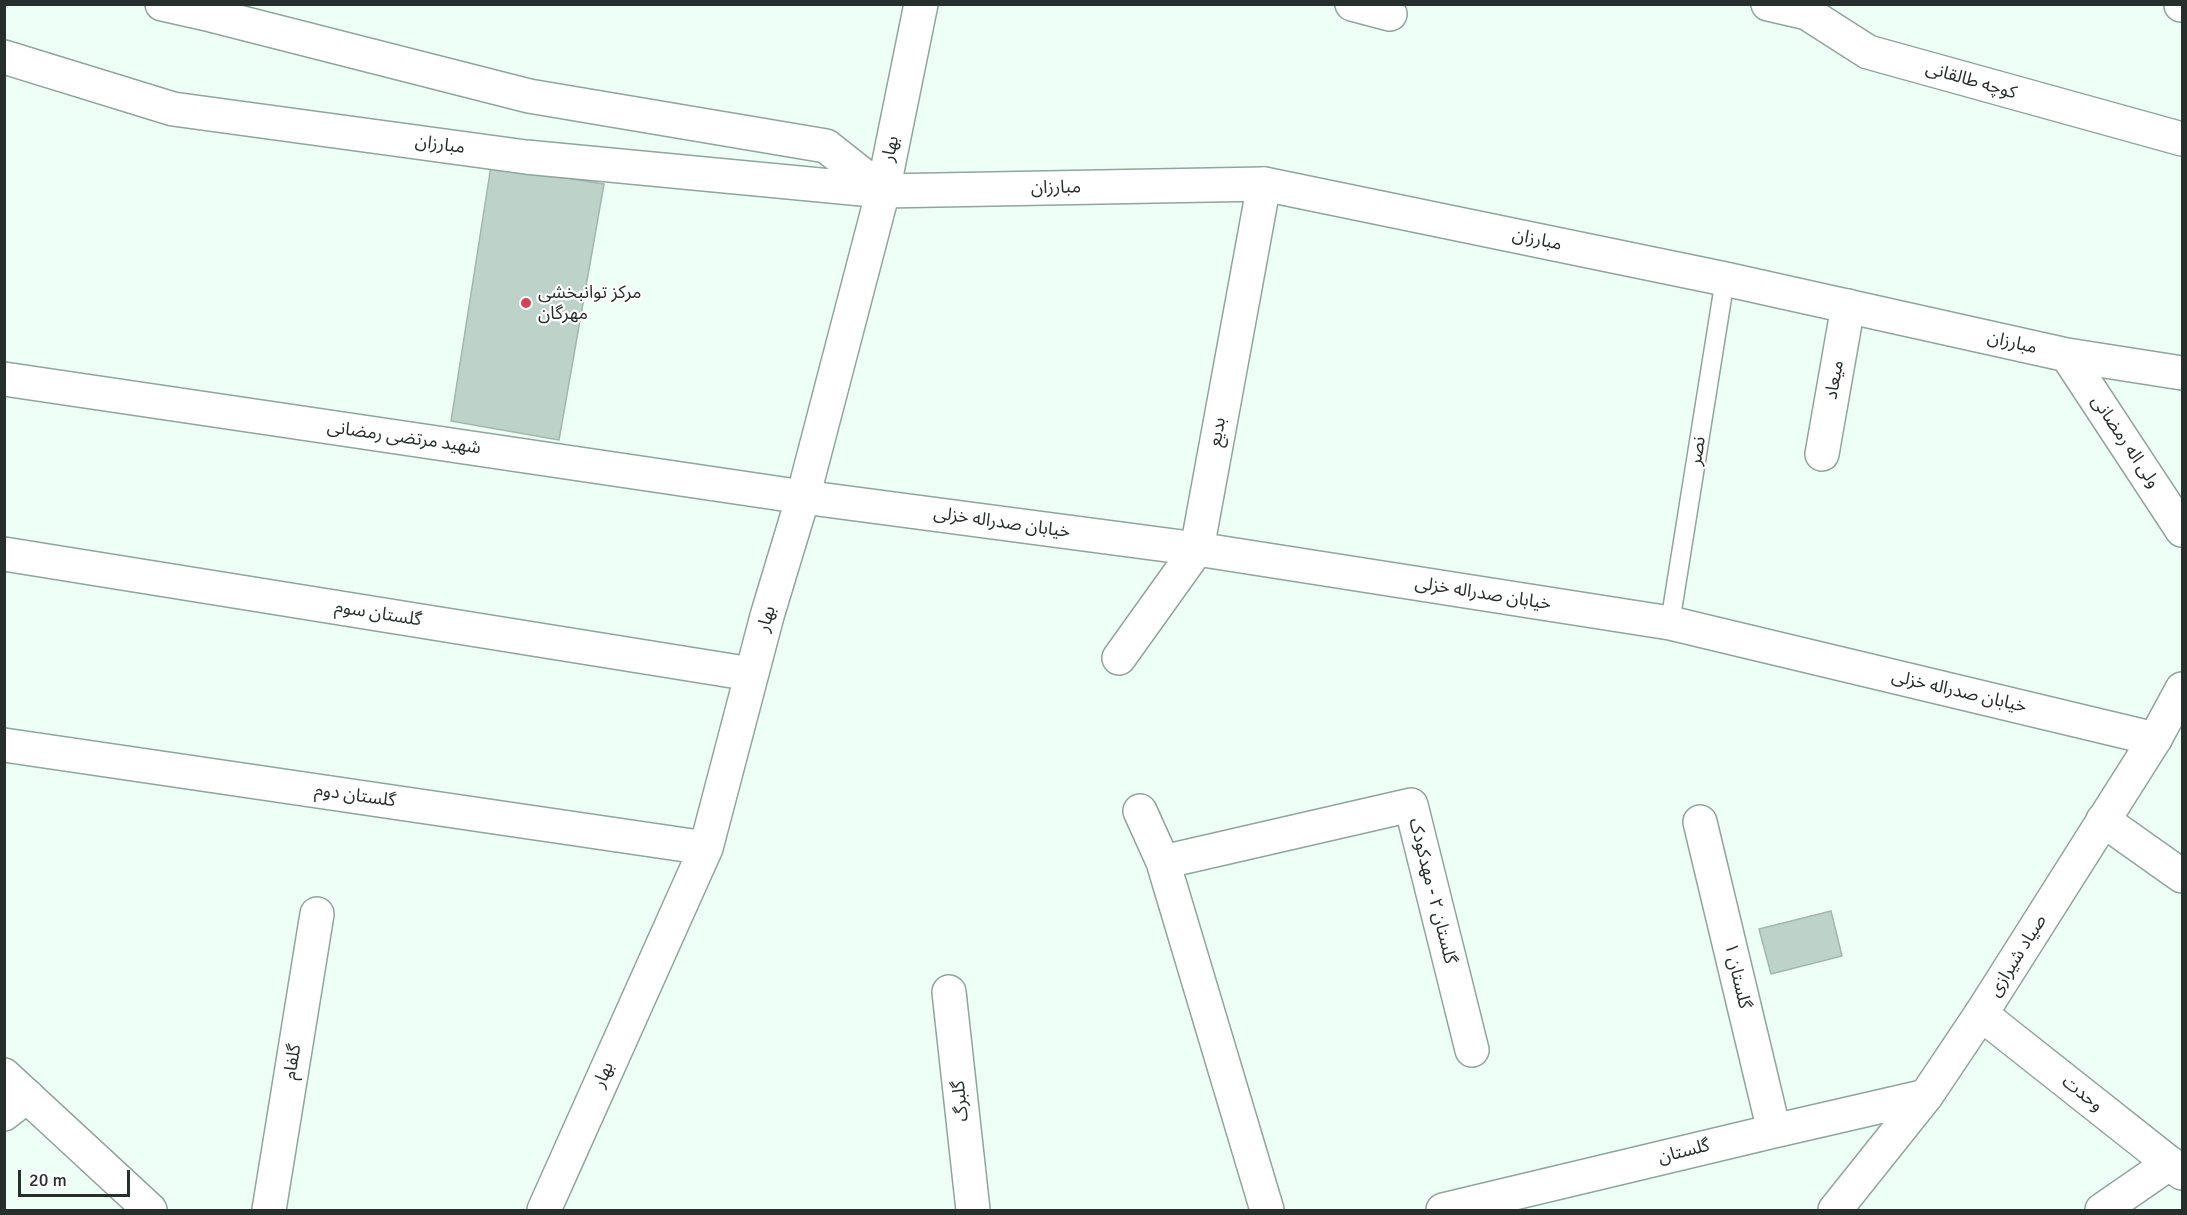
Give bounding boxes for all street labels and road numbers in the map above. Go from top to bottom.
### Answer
street label: کوچه طالقانی [1923,58,2019,104]
street label: مبارزان [414,131,466,159]
street label: بهار [878,134,904,164]
street label: مبارزان [1031,177,1081,199]
street label: مبارزان [1510,224,1564,256]
street label: مبارزان [1985,327,2039,359]
street label: میعاد [1821,359,1849,401]
street label: ولی اله رمضانی [2086,391,2164,493]
street label: بدیع [1205,416,1231,448]
street label: شهید مرتضی رمضانی [326,417,482,459]
street label: نصر [1685,435,1711,467]
street label: خیابان صدراله خزلی [932,503,1072,543]
street label: خیابان صدراله خزلی [1413,573,1553,615]
street label: گلستان سوم [333,596,423,632]
street label: بهار [753,604,781,634]
street label: خیابان صدراله خزلی [1889,666,2029,718]
street label: گلستان دوم [313,780,397,812]
street label: گلستان ۲ - مهدکودک [1403,816,1461,966]
street label: صیاد شیرازی [1984,911,2052,1001]
street label: گلستان ۱ [1719,941,1755,1011]
street label: گلفام [280,1043,306,1081]
street label: بهار [589,1059,619,1091]
street label: وحدت [2057,1071,2107,1117]
street label: گلبرگ [948,1079,974,1123]
street label: گلستان [1656,1135,1712,1169]

